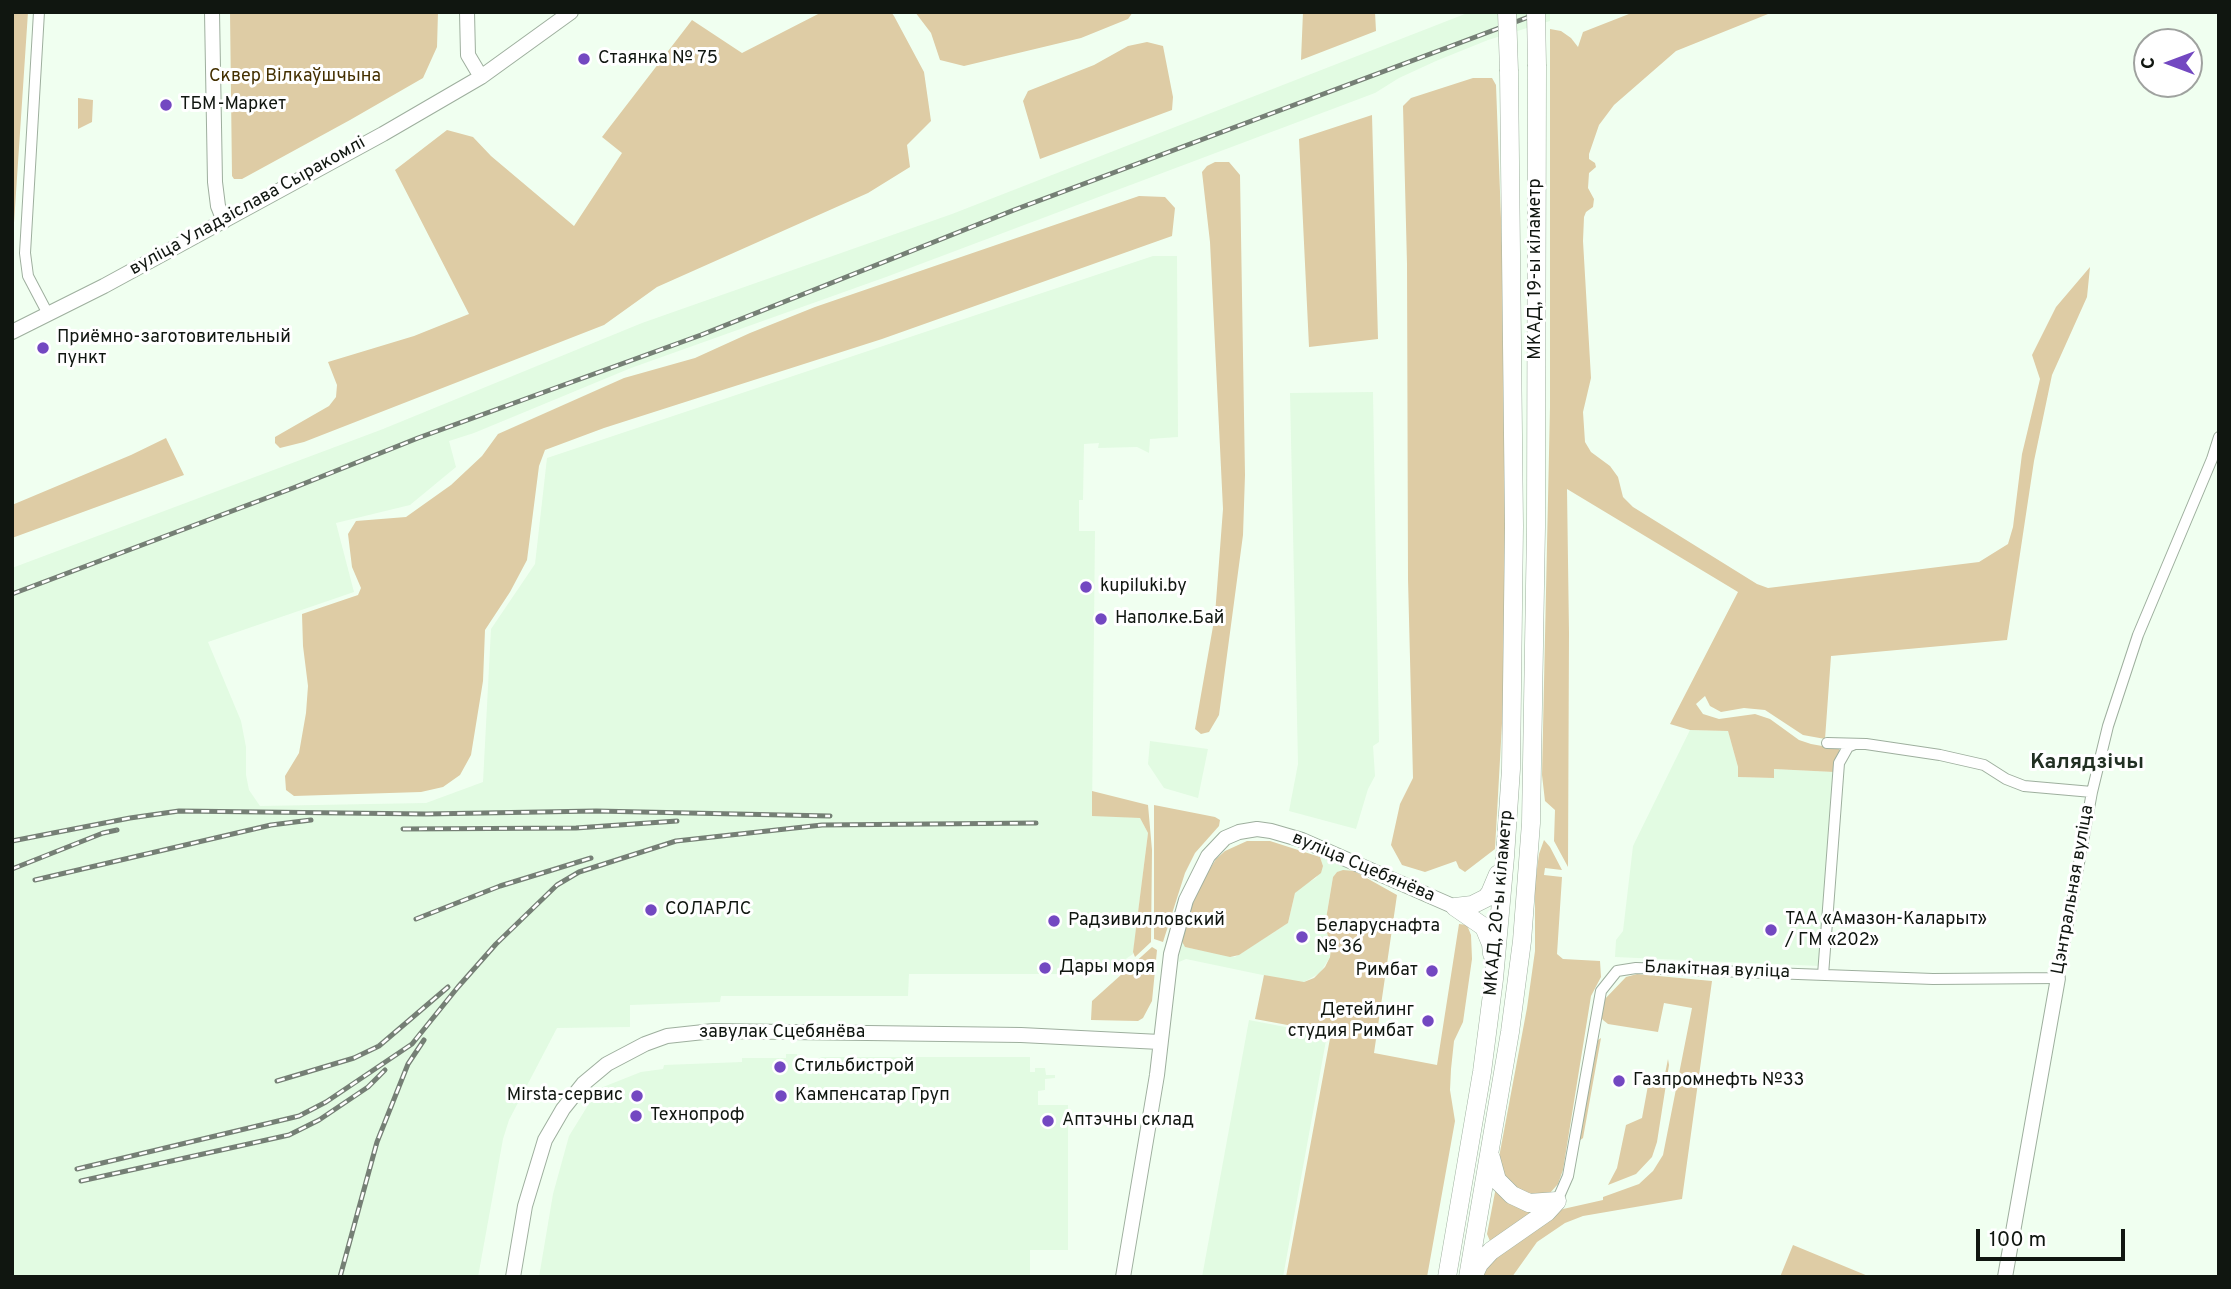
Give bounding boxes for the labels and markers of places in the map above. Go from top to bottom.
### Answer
place label: Стаянка № 75 [598,48,718,70]
marker: Стаянка № 75 [576,51,592,67]
place label: ТБМ-Маркет [180,94,286,116]
marker: ТБМ-Маркет [158,97,174,113]
place label: Приёмно-заготовительный пункт [57,327,291,370]
marker: Приёмно-заготовительный пункт [35,340,51,356]
place label: kupiluki.by [1100,576,1187,598]
marker: kupiluki.by [1078,579,1094,595]
place label: Наполке.Бай [1115,608,1224,630]
marker: Наполке.Бай [1093,611,1109,627]
place label: СОЛАРЛС [665,899,751,921]
marker: СОЛАРЛС [643,902,659,918]
place label: ТАА «Амазон-Каларыт» / ГМ «202» [1785,909,1987,951]
place label: Радзивилловский [1068,910,1225,932]
marker: Радзивилловский [1046,913,1062,929]
place label: Беларуснафта № 36 [1316,916,1440,958]
marker: ТАА «Амазон-Каларыт» / ГМ «202» [1763,922,1779,938]
marker: Беларуснафта № 36 [1294,929,1310,945]
place label: Дары моря [1059,957,1155,979]
marker: Дары моря [1037,960,1053,976]
place label: Римбат [1356,960,1418,982]
marker: Римбат [1424,963,1440,979]
place label: Детейлинг студия Римбат [1288,1000,1414,1042]
marker: Детейлинг студия Римбат [1420,1013,1436,1029]
place label: Стильбистрой [794,1056,914,1078]
marker: Стильбистрой [772,1059,788,1075]
place label: Газпромнефть №33 [1633,1070,1804,1092]
marker: Газпромнефть №33 [1611,1073,1627,1089]
place label: Mirsta-сервис [507,1085,623,1107]
place label: Кампенсатар Груп [795,1085,950,1107]
marker: Mirsta-сервис [629,1088,645,1104]
marker: Кампенсатар Груп [773,1088,789,1104]
place label: Технопроф [650,1105,745,1127]
marker: Технопроф [628,1108,644,1124]
place label: Аптэчны склад [1062,1110,1194,1132]
marker: Аптэчны склад [1040,1113,1056,1129]

